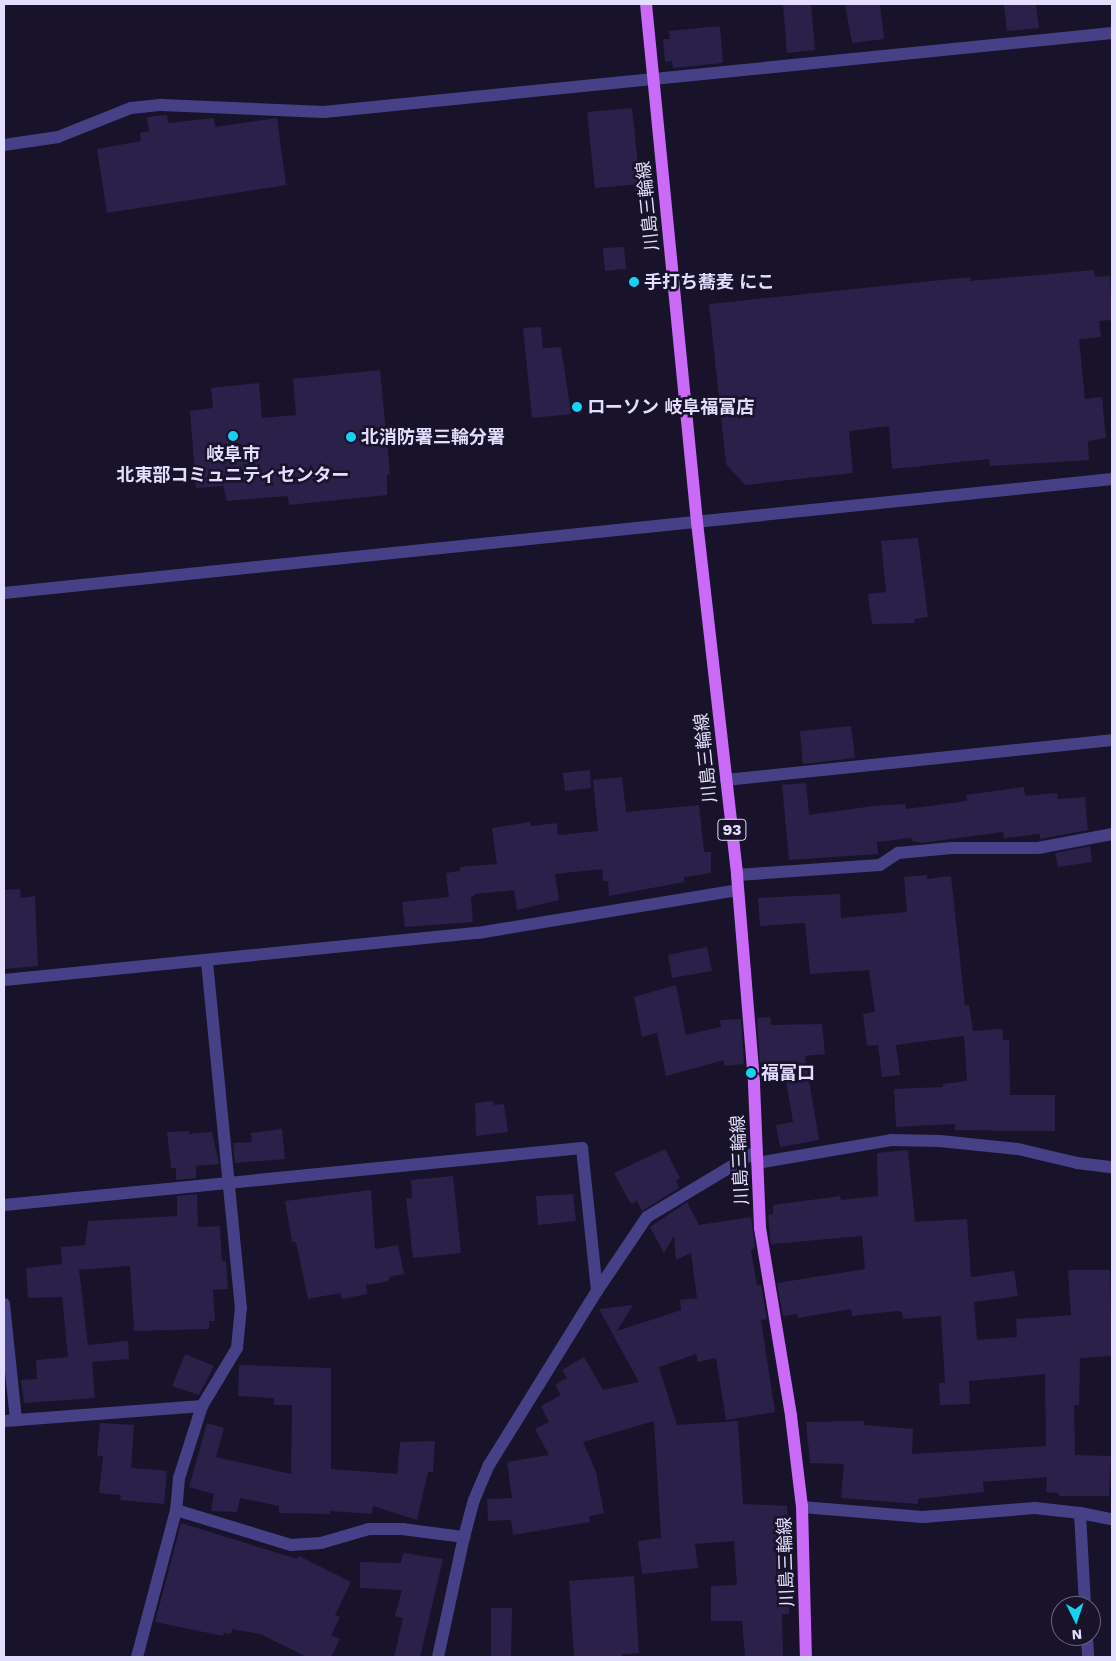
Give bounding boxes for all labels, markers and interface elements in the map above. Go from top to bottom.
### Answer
street label: 川島三輪線 [633,160,663,252]
place label: 手打ち蕎麦 にこ [644,271,775,293]
marker: 手打ち蕎麦 にこ [628,276,640,288]
place label: ローソン 岐阜福富店 [587,396,754,418]
marker: ローソン 岐阜福富店 [571,401,583,413]
place label: 北消防署三輪分署 [361,426,505,448]
marker: 岐阜市 北東部コミュニティセンター [227,430,239,442]
marker: 北消防署三輪分署 [345,431,357,443]
place label: 岐阜市 北東部コミュニティセンター [116,444,350,486]
street label: 川島三輪線 [691,712,721,804]
road number: 93 [717,816,747,844]
place label: 福富口 [761,1062,815,1084]
marker: 福富口 [745,1067,757,1079]
street label: 川島三輪線 [727,1114,753,1206]
street label: 川島三輪線 [774,1517,798,1607]
north arrow [1051,1596,1101,1646]
text: N [1071,1627,1083,1643]

